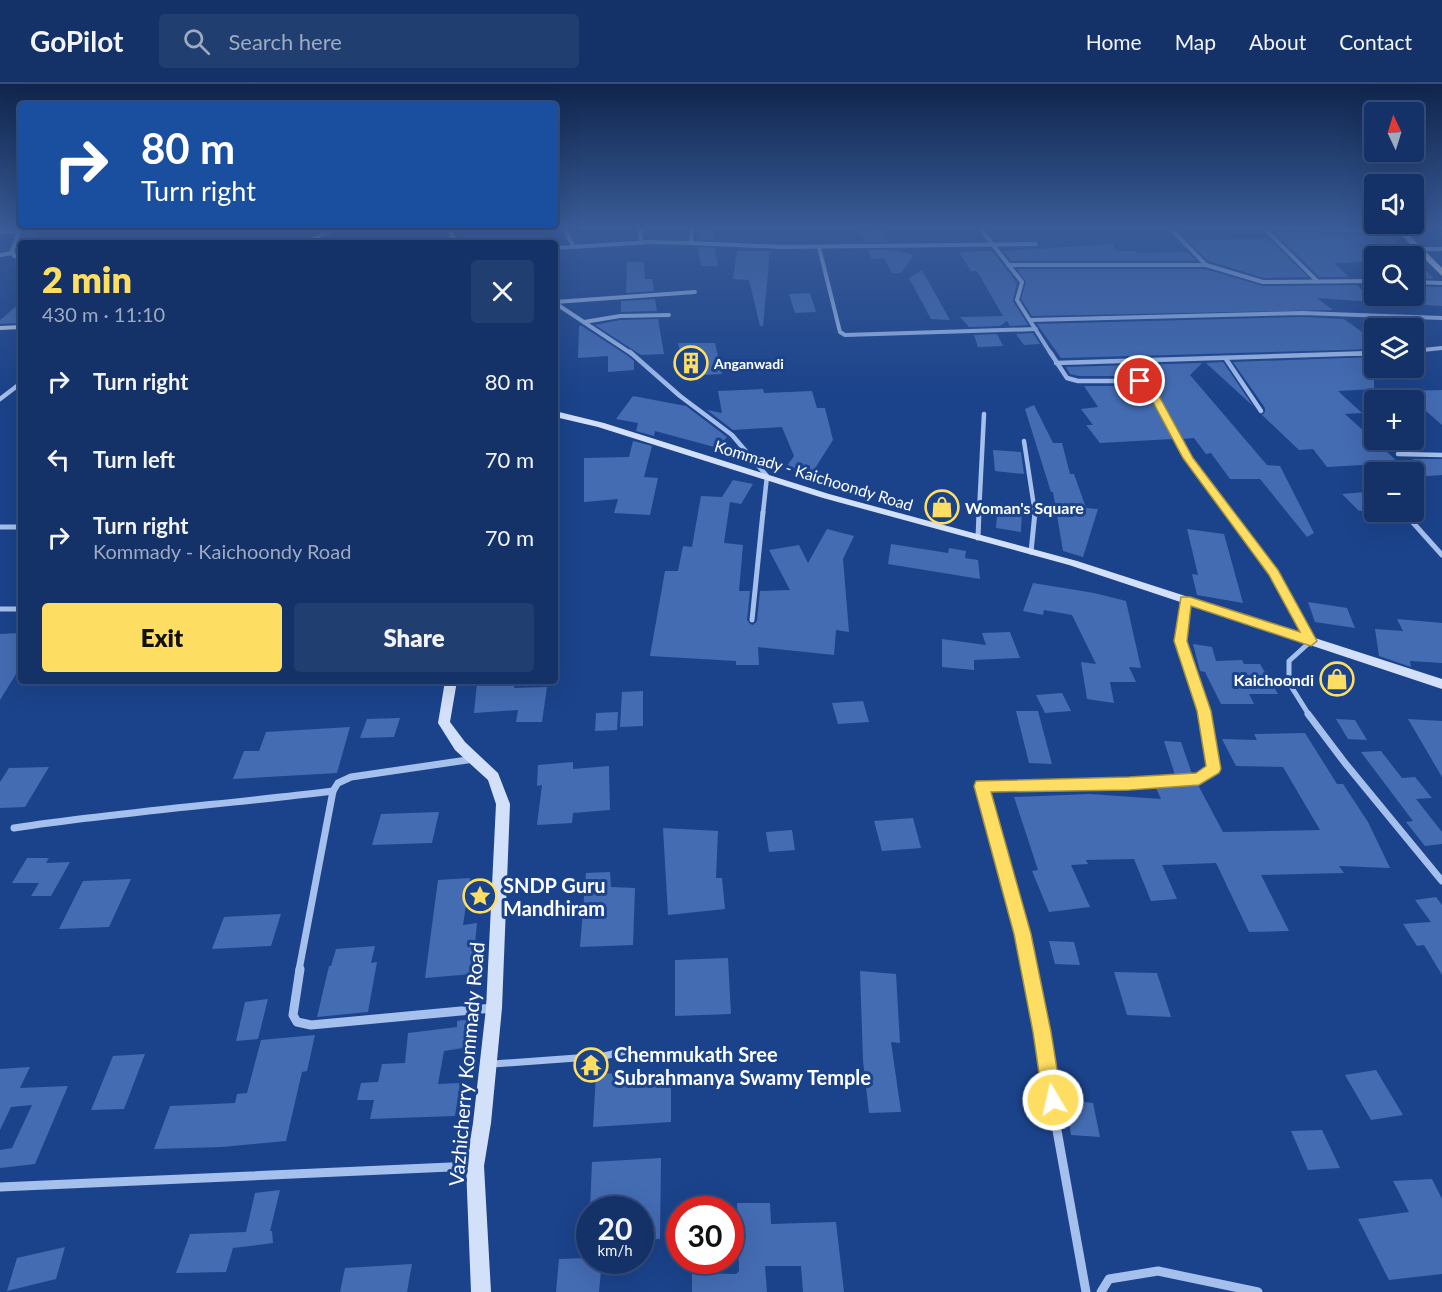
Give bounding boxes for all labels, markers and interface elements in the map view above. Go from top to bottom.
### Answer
search box [159,14,579,68]
text: GoPilot [30,24,123,58]
icon: search [180,25,213,58]
text: Search here [228,28,342,55]
text: Home [1086,29,1142,54]
text: Map [1175,29,1216,54]
text: About [1249,29,1306,54]
text: Contact [1339,29,1412,54]
north arrow [1364,102,1424,162]
map controls [1364,102,1424,522]
text: 80 m [141,123,235,173]
icon: right [42,126,120,204]
text: Turn right [141,174,256,207]
button: sound [1364,174,1424,234]
button: search [1364,246,1424,306]
text: 2 min [42,257,132,301]
button: close [471,260,534,323]
text: 430 m · 11:10 [42,302,165,326]
button: layers [1364,318,1424,378]
building icon: Anganwadi [673,345,709,381]
place label: Anganwadi [713,355,784,372]
pin [1114,355,1165,406]
icon: arrive [1123,364,1156,397]
icon: right [42,365,75,398]
text: Turn right [93,368,188,395]
text: 80 m [485,368,534,395]
button: + [1364,390,1424,450]
street label: Kommady - Kaichoondy Road [712,436,916,514]
icon: left [42,443,75,476]
text: Turn left [93,446,175,473]
text: 70 m [485,446,534,473]
button: − [1364,462,1424,522]
shop icon: Woman's Square [924,489,960,525]
place label: Woman's Square [965,498,1084,517]
text: Turn right [93,512,188,539]
icon: right [42,521,75,554]
text: 70 m [485,524,534,551]
text: Kommady - Kaichoondy Road [93,539,351,563]
button: Exit [42,603,282,672]
button: Share [294,603,534,672]
shop icon: Kaichoondi [1319,661,1355,697]
place label: Kaichoondi [1234,670,1314,689]
place label: SNDP Guru Mandhiram [503,873,606,920]
place icon: SNDP Guru Mandhiram [462,878,498,914]
street label: Vazhicherry Kommady Road [443,941,489,1187]
place label: Chemmukath Sree Subrahmanya Swamy Temple [614,1042,871,1089]
temple icon: Chemmukath Sree Subrahmanya Swamy Temple [573,1047,609,1083]
position arrow [1021,1068,1085,1132]
speed limit sign: 30 [666,1196,744,1274]
text: 20 [598,1210,632,1246]
text: km/h [597,1241,633,1259]

